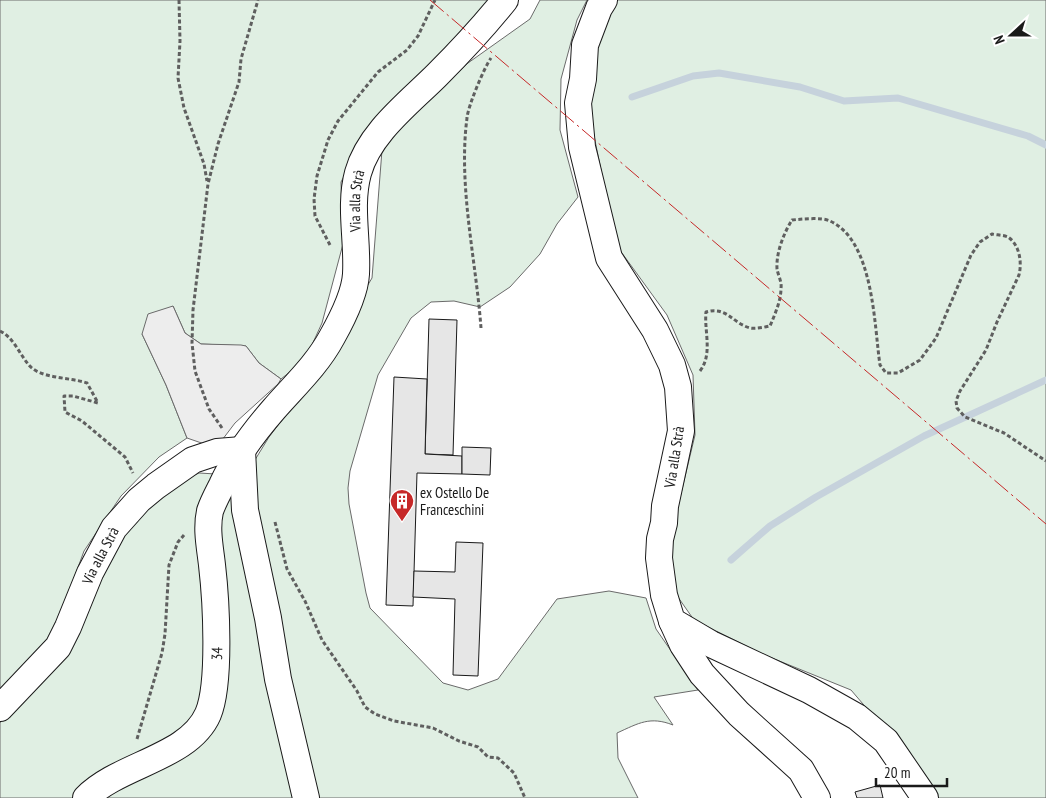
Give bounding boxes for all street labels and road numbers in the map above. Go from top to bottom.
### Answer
street label: Via alla Strà [344,167,368,233]
street label: Via alla Strà [660,425,688,490]
street label: Via alla Strà [77,523,123,588]
street label: 34 [207,646,226,661]

